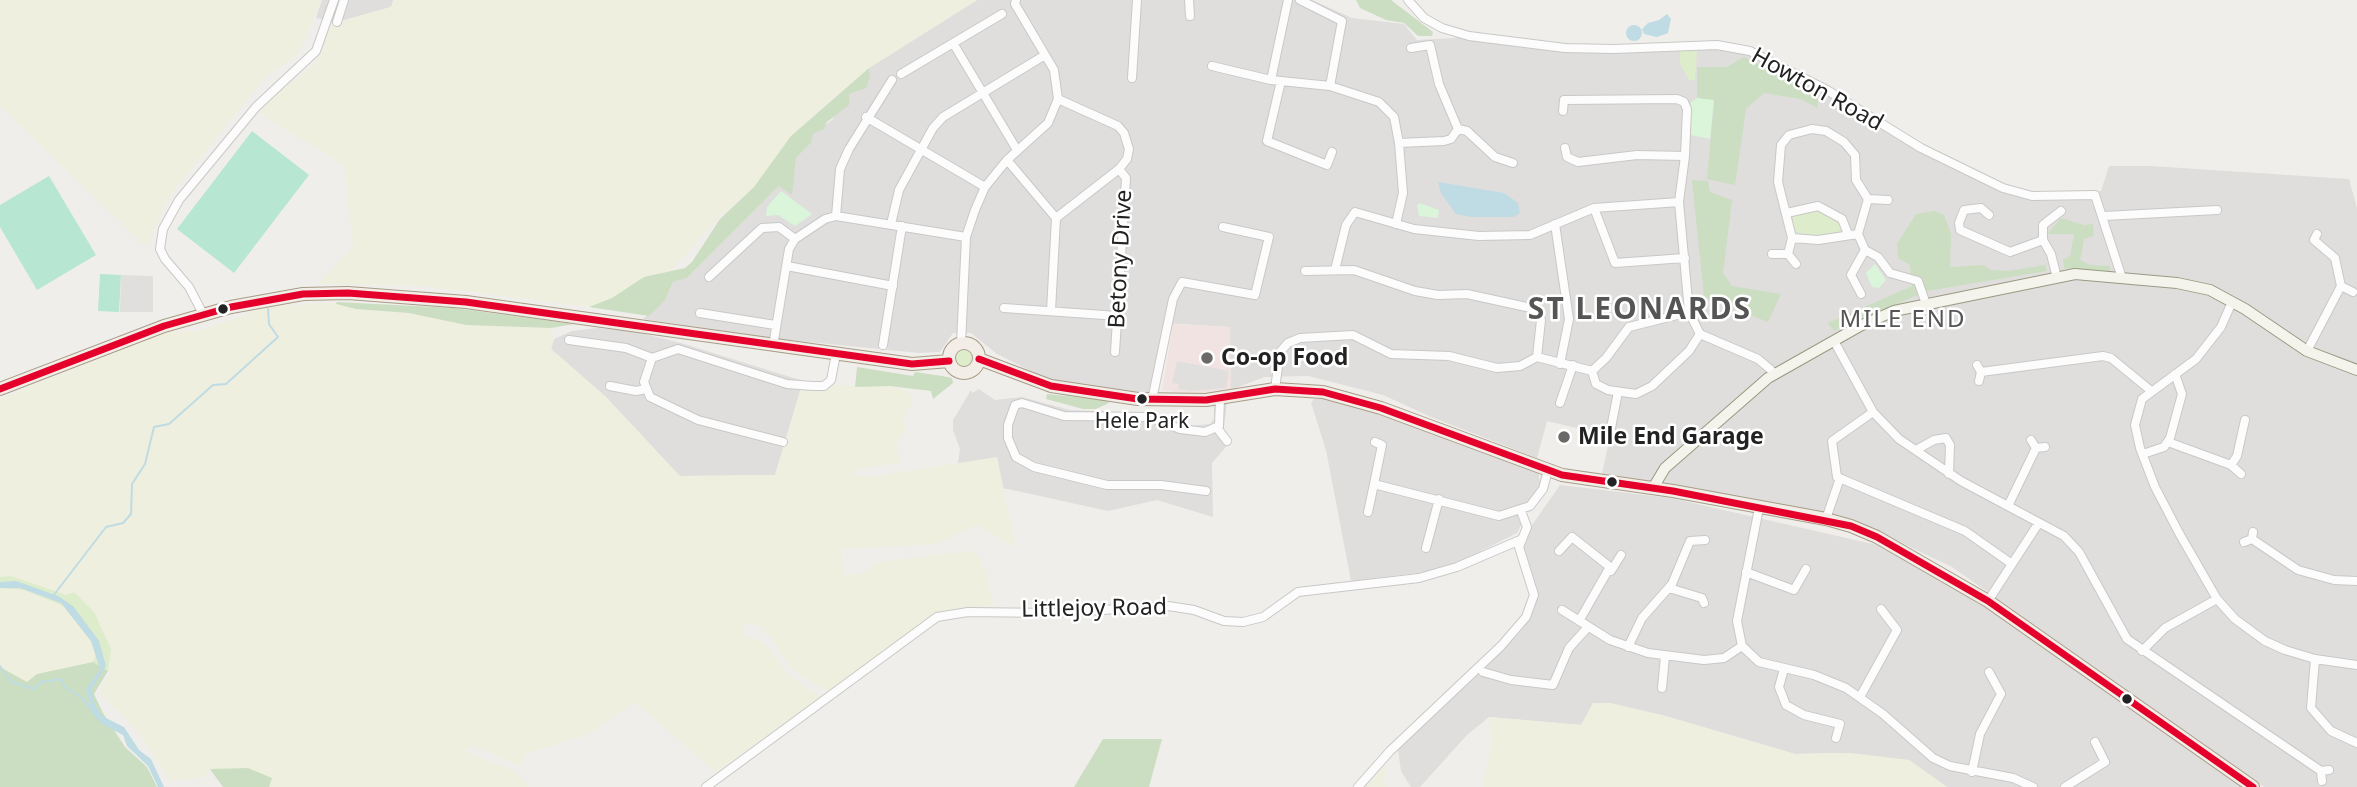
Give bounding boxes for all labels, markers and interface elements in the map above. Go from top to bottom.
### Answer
street label: Howton Road [1746,42,1888,138]
street label: Betony Drive [1104,189,1138,329]
district label: ST LEONARDS [1529,292,1751,328]
unlabelled marker [216,302,230,316]
district label: MILE END [1840,306,1966,334]
place label: Co-op Food [1221,344,1348,372]
marker: Co-op Food [1199,350,1215,366]
marker: Hele Park [1135,392,1149,406]
place label: Hele Park [1095,409,1189,435]
place label: Mile End Garage [1578,423,1764,451]
marker: Mile End Garage [1556,429,1572,445]
unlabelled marker [1605,475,1619,489]
street label: Littlejoy Road [1021,594,1167,624]
unlabelled marker [2120,692,2134,706]

